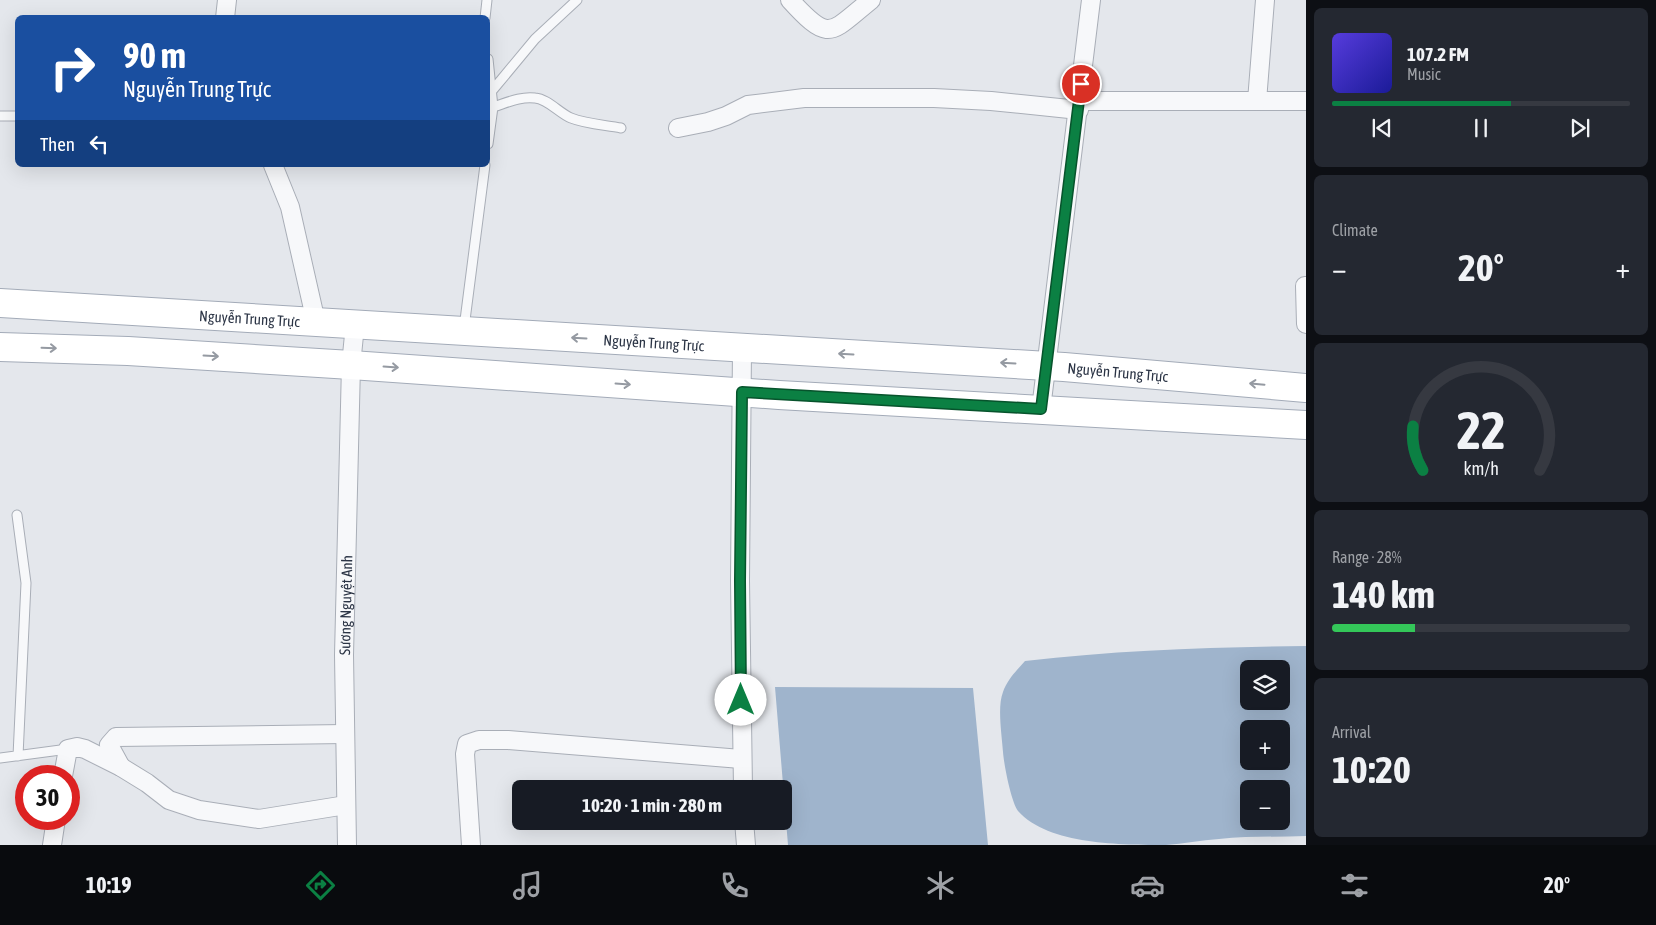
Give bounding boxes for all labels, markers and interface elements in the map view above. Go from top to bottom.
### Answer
icon: right [40,35,105,100]
text: 90 m [123,35,186,75]
text: 107.2 FM [1407,43,1469,65]
pin [1060,63,1102,105]
text: Music [1407,65,1441,83]
icon: arrive [1067,70,1095,98]
text: Nguyễn Trung Trực [123,76,271,102]
icon: previous [1368,114,1396,142]
icon: pause [1467,114,1495,142]
icon: next [1566,114,1594,142]
icon: left [85,130,113,158]
text: Then [40,133,75,155]
text: Climate [1332,221,1378,239]
text: 20° [1458,246,1504,289]
text: − [1332,252,1347,284]
text: + [1615,252,1630,284]
street label: Nguyễn Trung Trực [199,306,301,330]
street label: Nguyễn Trung Trực [603,331,705,354]
one-way arrow [571,333,587,342]
one-way arrow [40,344,56,353]
one-way arrow [838,349,854,358]
one-way arrow [203,352,219,361]
one-way arrow [1001,359,1017,368]
street label: Nguyễn Trung Trực [1067,359,1169,385]
one-way arrow [382,363,398,372]
one-way arrow [614,379,630,389]
one-way arrow [1250,379,1266,389]
text: 22 [1457,400,1505,460]
text: km/h [1463,458,1499,479]
text: Range · 28% [1332,548,1402,566]
street label: Sương Nguyệt Anh [336,555,355,655]
text: 140 km [1332,573,1435,616]
map controls [1240,660,1290,830]
button: layers [1240,660,1290,710]
position arrow [714,673,766,725]
button: + [1240,720,1290,770]
text: Arrival [1332,723,1371,741]
text: 10:20 [1332,748,1411,791]
speed limit sign: 30 [15,765,80,830]
button: − [1240,780,1290,830]
text: 10:20 · 1 min · 280 m [582,794,722,816]
icon: directions [303,868,338,903]
icon: music [510,868,545,903]
icon: phone [717,868,752,903]
icon: climate [923,868,958,903]
icon: car [1130,868,1165,903]
icon: filters [1337,868,1372,903]
text: 10:19 [86,872,132,898]
text: 20° [1543,872,1570,898]

